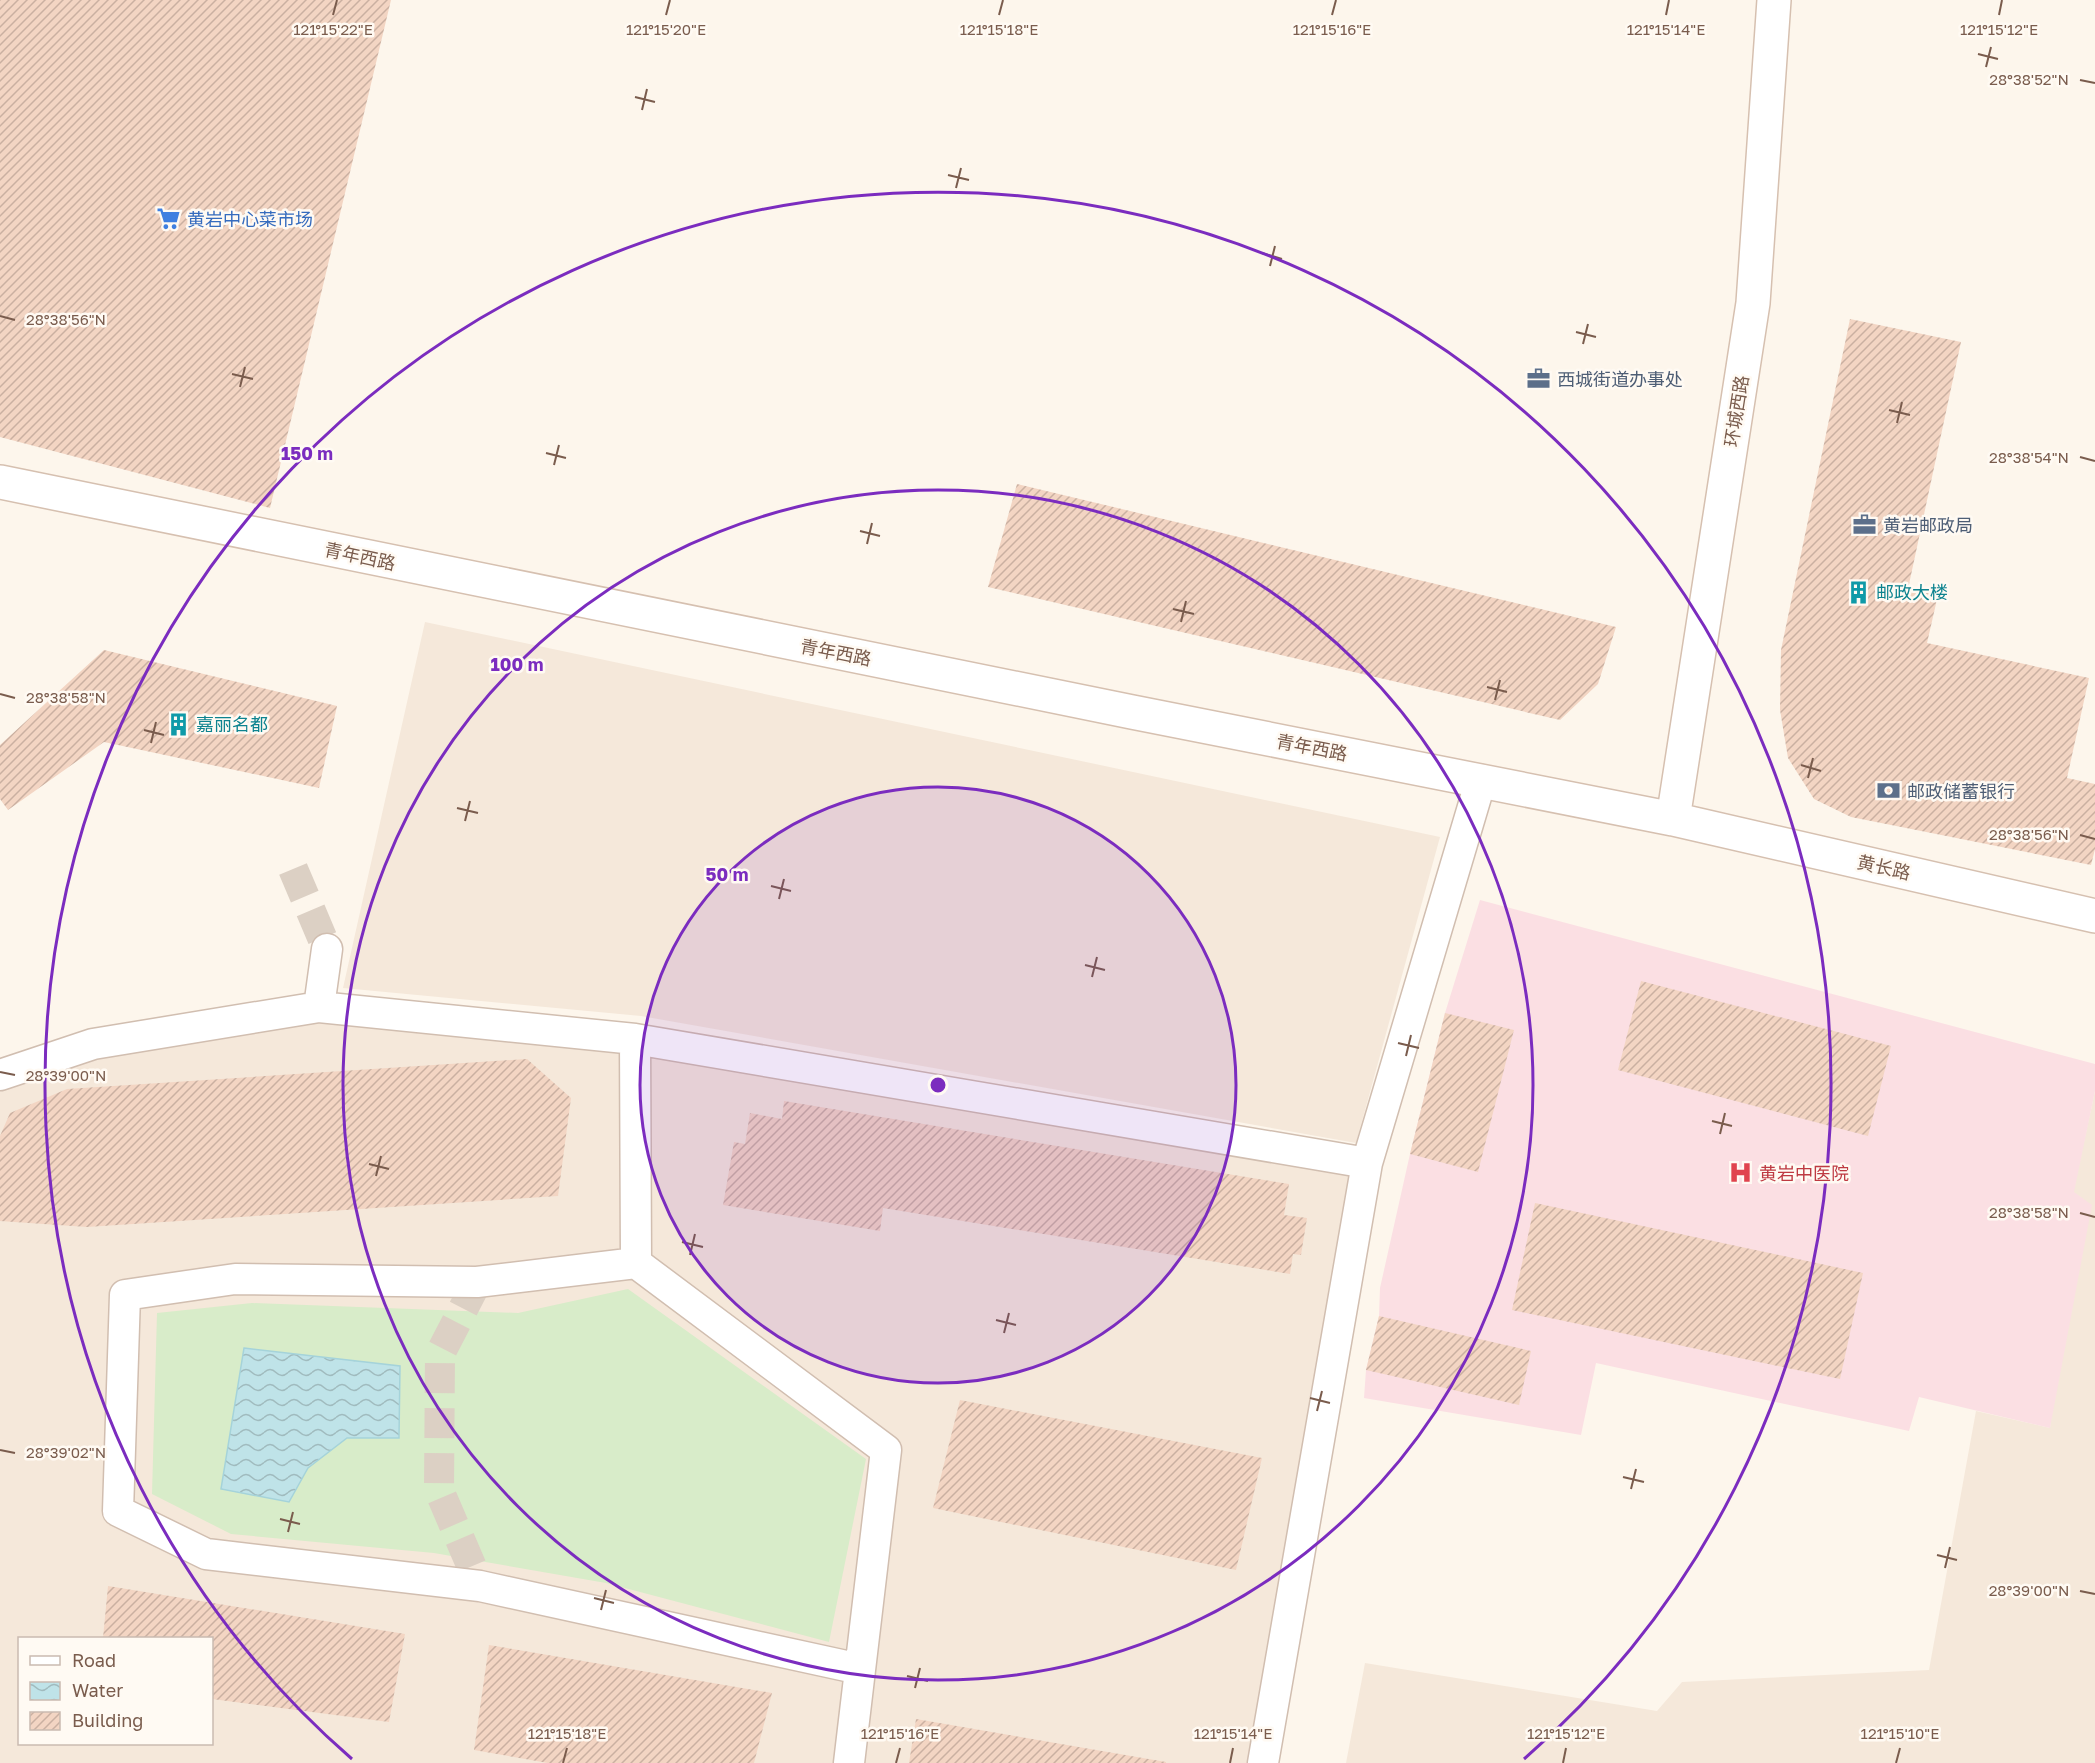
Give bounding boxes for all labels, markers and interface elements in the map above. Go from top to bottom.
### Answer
text: 121°15'22"E [293,20,373,38]
text: 121°15'20"E [626,20,706,38]
text: 121°15'18"E [960,20,1038,38]
text: 121°15'16"E [1293,20,1371,38]
text: 121°15'14"E [1627,20,1705,38]
text: 121°15'12"E [1960,20,2038,38]
text: 28°38'52"N [1989,70,2069,88]
supermarket icon: 黄岩中心菜市场 [156,206,182,232]
place label: 黄岩中心菜市场 [187,208,313,230]
text: 28°38'56"N [26,310,106,328]
office icon: 西城街道办事处 [1526,366,1552,392]
place label: 西城街道办事处 [1557,368,1683,390]
street label: 环城西路 [1720,374,1752,448]
text: 150 m [281,442,333,464]
text: 28°38'54"N [1989,448,2069,466]
office icon: 黄岩邮政局 [1852,512,1878,538]
place label: 黄岩邮政局 [1883,514,1973,536]
street label: 青年西路 [322,538,398,574]
building icon: 邮政大楼 [1845,579,1871,605]
place label: 邮政大楼 [1876,581,1948,603]
street label: 青年西路 [799,634,873,670]
text: 100 m [491,653,543,675]
text: 28°38'58"N [26,688,106,706]
building icon: 嘉丽名都 [165,711,191,737]
place label: 嘉丽名都 [196,713,268,735]
street label: 青年西路 [1275,729,1349,765]
bank icon: 邮政储蓄银行 [1876,778,1902,804]
place label: 邮政储蓄银行 [1907,780,2015,802]
text: 28°38'56"N [1989,825,2069,843]
street label: 黄长路 [1855,850,1913,884]
text: 50 m [706,863,748,885]
text: 28°39'00"N [26,1066,106,1084]
centre of rings [928,1075,948,1095]
hospital icon: 黄岩中医院 [1728,1160,1754,1186]
place label: 黄岩中医院 [1759,1162,1849,1184]
text: 28°38'58"N [1989,1203,2069,1221]
text: 28°39'02"N [26,1443,106,1461]
text: 28°39'00"N [1989,1581,2069,1599]
legend [18,1637,213,1745]
text: Road [72,1649,116,1671]
text: Water [72,1679,123,1701]
text: Building [72,1709,143,1731]
text: 121°15'18"E [528,1724,606,1742]
text: 121°15'16"E [861,1724,939,1742]
text: 121°15'14"E [1194,1724,1272,1742]
text: 121°15'12"E [1527,1724,1605,1742]
text: 121°15'10"E [1861,1724,1939,1742]

